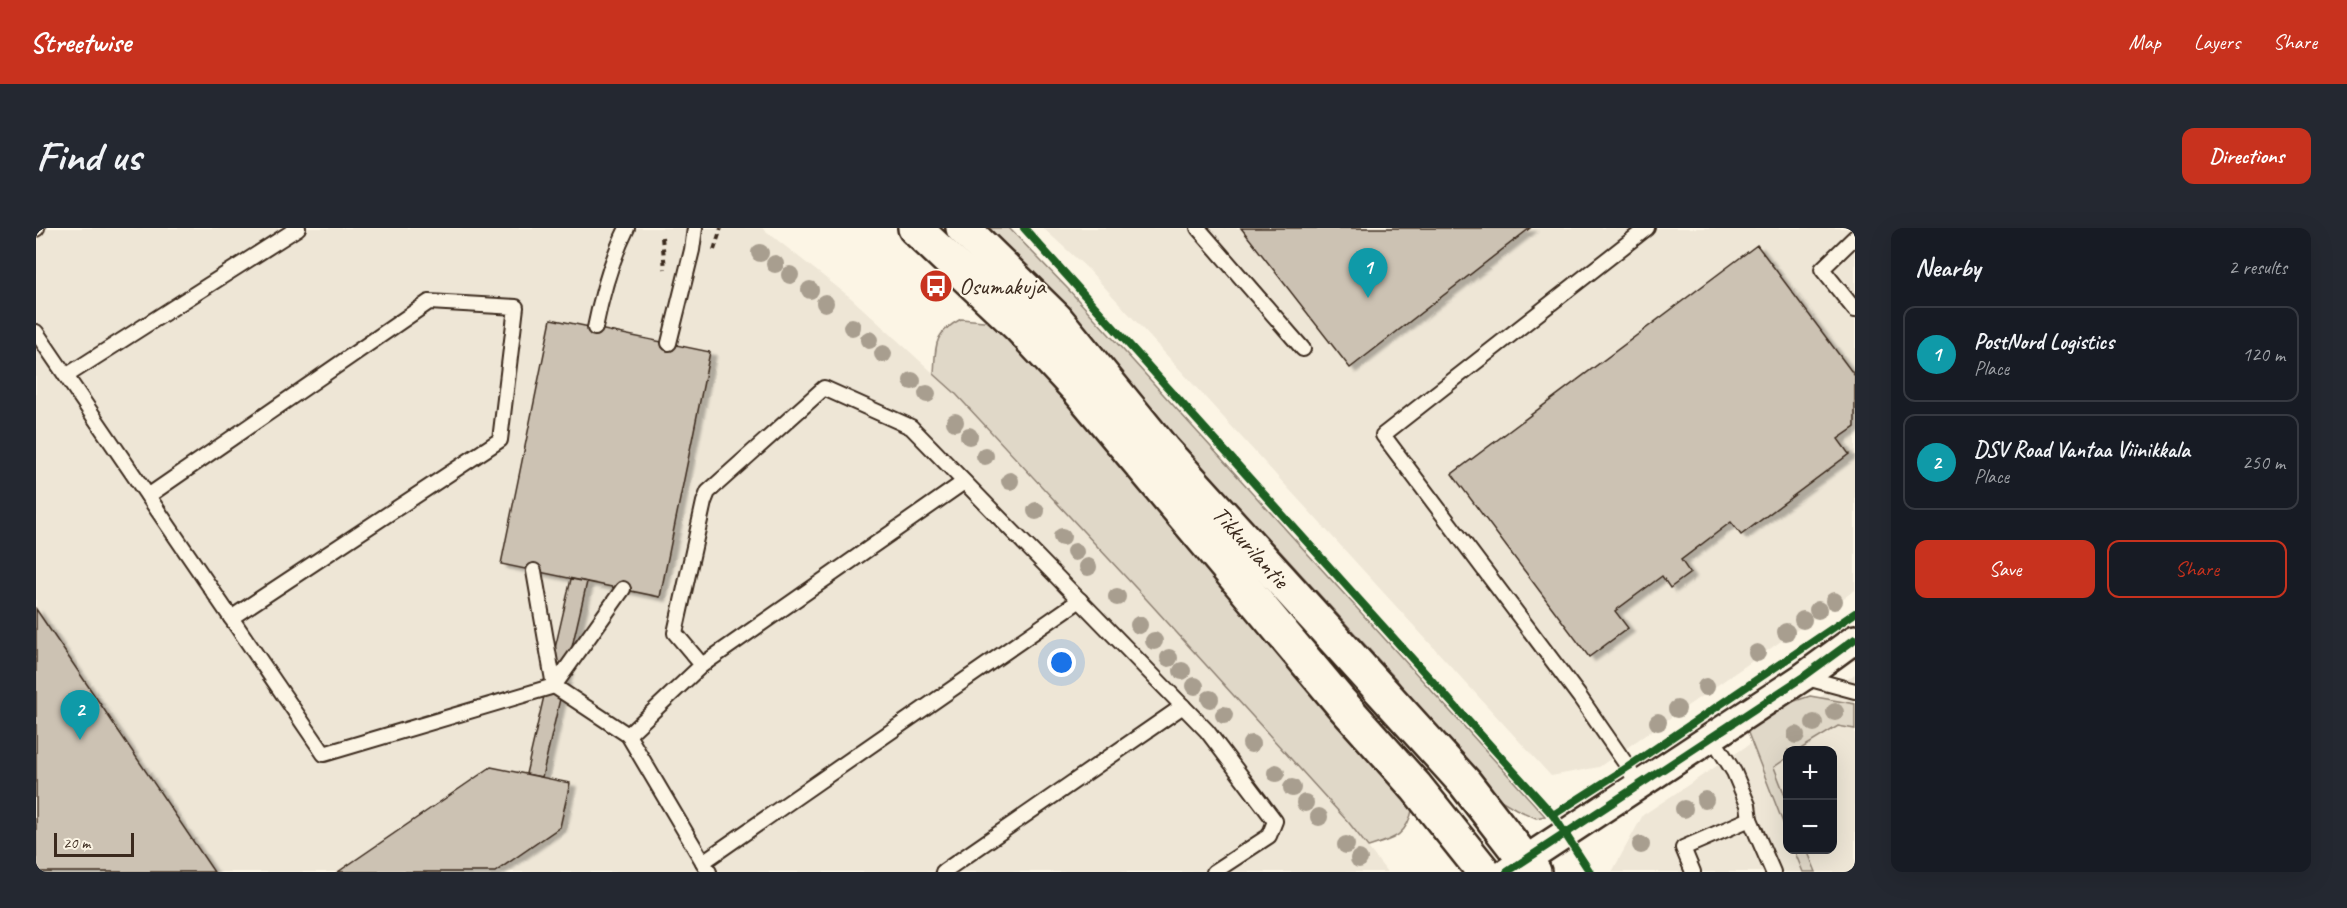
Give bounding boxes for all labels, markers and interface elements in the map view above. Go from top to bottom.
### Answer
text: Streetwise [30,25,131,60]
text: Map [2128,29,2161,55]
text: Layers [2194,29,2240,55]
text: Share [2273,29,2317,55]
button: Directions [2182,128,2311,184]
text: Find us [36,130,141,183]
pin: 1 [1348,248,1388,298]
text: Nearby [1915,251,1980,284]
text: 2 results [2228,255,2287,280]
bus stop icon: Osumakuja [918,268,954,304]
place label: Osumakuja [959,271,1047,301]
text: PostNord Logistics [1974,328,2114,356]
text: 1 [1932,342,1941,367]
text: 120 m [2242,342,2285,367]
text: Place [1974,356,2009,381]
text: DSV Road Vantaa Viinikkala [1974,436,2190,464]
text: 2 [1932,450,1941,475]
text: 250 m [2242,450,2285,475]
text: Place [1974,464,2009,489]
street label: Tikkurilantie [1206,499,1297,596]
button: Save [1915,540,2095,598]
button: Share [2107,540,2287,598]
your location [1047,648,1076,677]
pin: 2 [60,690,99,740]
map controls [1783,746,1837,854]
button: + [1783,746,1837,800]
button: − [1783,800,1837,854]
scale bar [54,830,134,858]
text: 20 m [63,833,90,853]

